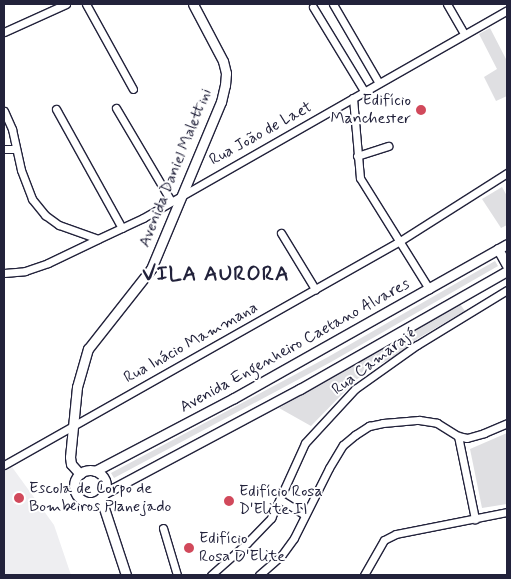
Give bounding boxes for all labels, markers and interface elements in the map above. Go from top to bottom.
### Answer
street label: Avenida Daniel Malettini [135,85,217,251]
place label: Edifício Manchester [331,91,411,129]
street label: Rua João de Laet [206,98,316,170]
marker: Edifício Manchester [415,104,427,116]
district label: VILA AURORA [143,261,289,287]
street label: Avenida Engenheiro Caetano Alvares [179,276,411,416]
street label: Rua Inácio Mammana [119,297,263,389]
street label: Rua Camarajé [328,324,420,400]
place label: Escola de Corpo de Bombeiros Planejado [29,479,176,517]
place label: Edifício Rosa D'Elite II [239,482,323,520]
marker: Escola de Corpo de Bombeiros Planejado [13,492,25,504]
marker: Edifício Rosa D'Elite II [223,495,235,507]
place label: Edifício Rosa D'Elite [199,529,285,567]
marker: Edifício Rosa D'Elite [183,542,195,554]

